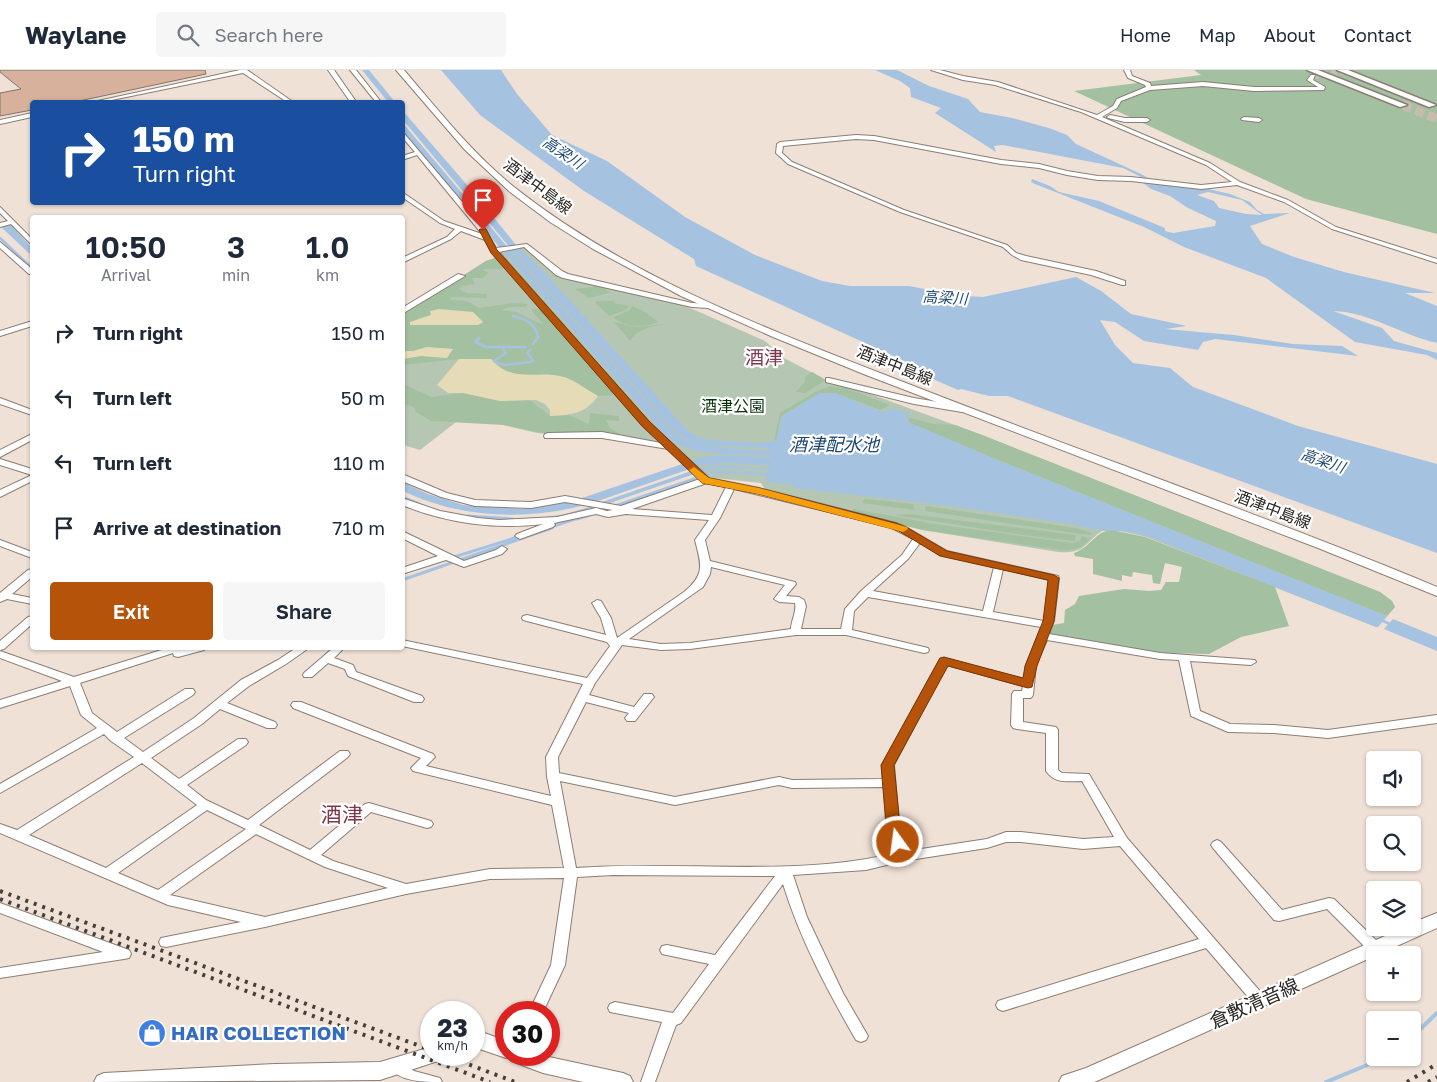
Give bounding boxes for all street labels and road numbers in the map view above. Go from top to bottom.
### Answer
street label: 酒津中島線 [500,154,576,218]
street label: 酒津中島線 [854,341,936,389]
street label: 酒津中島線 [1232,485,1314,533]
street label: 倉敷清音線 [1206,973,1302,1032]

